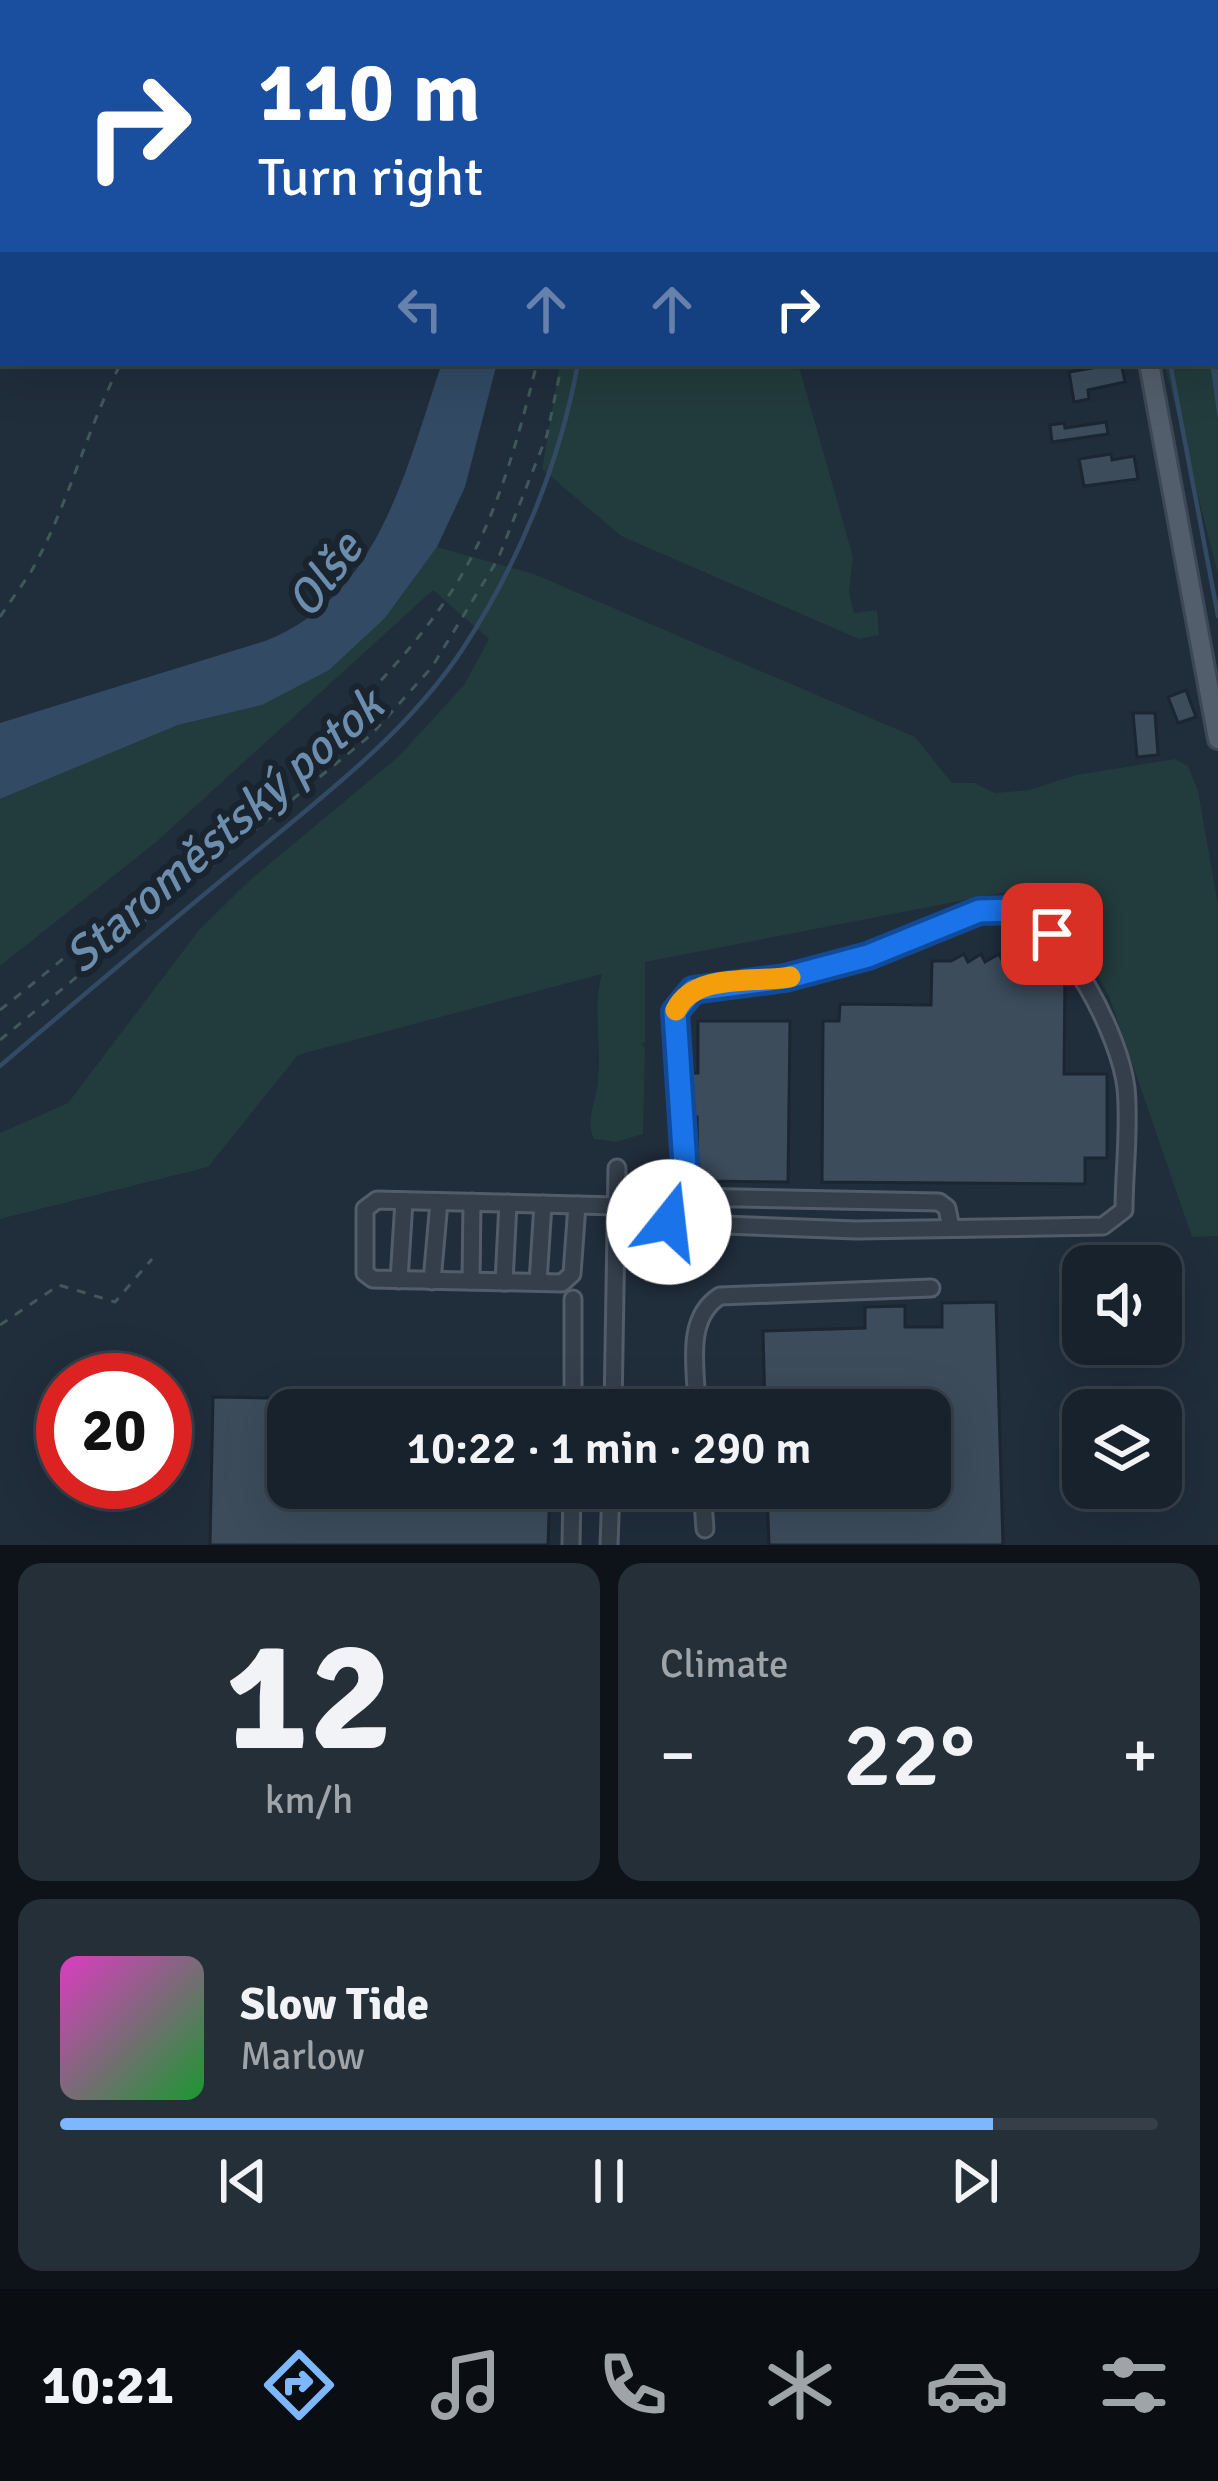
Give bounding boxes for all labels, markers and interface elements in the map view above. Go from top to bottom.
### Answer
text: 110 m [258,41,480,145]
icon: right [60,48,216,204]
text: Turn right [258,144,483,211]
icon: left [387,276,453,342]
icon: ahead [513,276,579,342]
icon: ahead [639,276,705,342]
icon: right [765,276,831,342]
water label: Olše [274,519,377,629]
water label: Staroměstský potok [53,674,398,985]
pin [1001,883,1103,985]
icon: arrive [1019,901,1085,967]
position arrow [606,1159,732,1285]
map controls [1062,1245,1182,1509]
button: sound [1062,1245,1182,1365]
speed limit sign: 20 [36,1353,192,1509]
button: layers [1062,1389,1182,1509]
text: 10:22 · 1 min · 290 m [407,1421,811,1476]
text: 12 [225,1601,393,1794]
text: Climate [660,1640,789,1688]
text: 22° [843,1700,975,1811]
text: − [660,1715,696,1796]
text: + [1122,1715,1158,1796]
text: km/h [265,1776,353,1824]
text: Slow Tide [240,1977,429,2032]
text: Marlow [240,2032,365,2080]
icon: previous [210,2148,276,2214]
icon: pause [576,2148,642,2214]
icon: next [942,2148,1008,2214]
icon: directions [257,2343,341,2427]
icon: music [424,2343,508,2427]
icon: phone [591,2343,675,2427]
icon: climate [758,2343,842,2427]
icon: car [925,2343,1009,2427]
icon: filters [1092,2343,1176,2427]
text: 10:21 [42,2352,174,2419]

